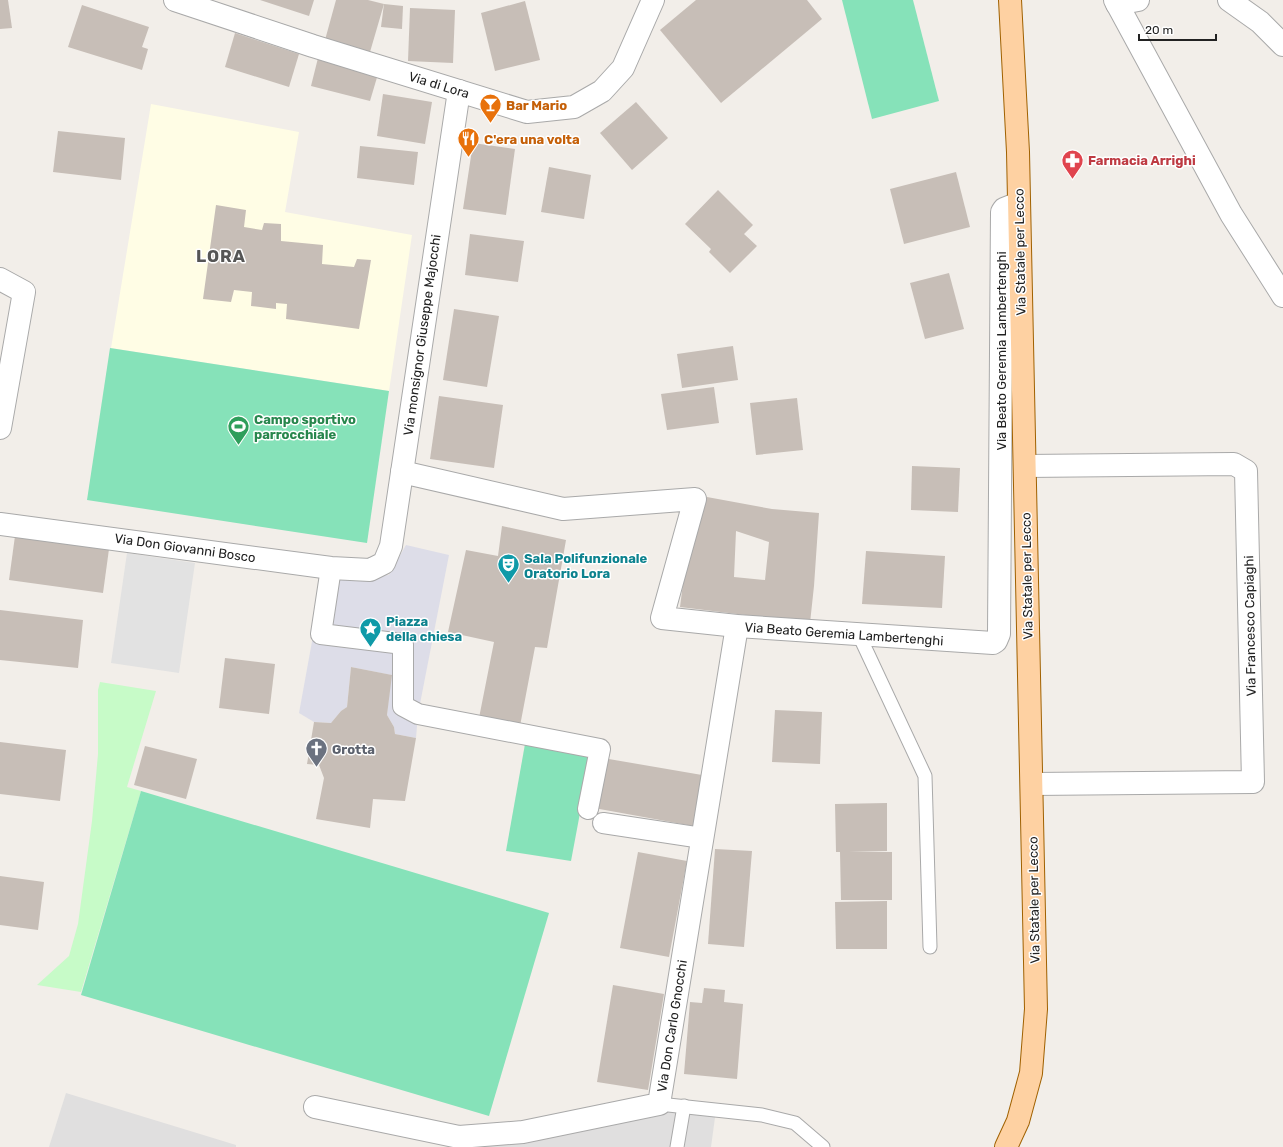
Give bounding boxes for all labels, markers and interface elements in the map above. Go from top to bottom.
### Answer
scale bar [1139,16,1216,42]
text: 20 m [1145,23,1173,37]
street label: Via di Lora [407,69,471,101]
bar icon: Bar Mario [477,92,503,125]
place label: Bar Mario [506,98,567,113]
restaurant icon: C'era una volta [456,126,482,159]
place label: C'era una volta [484,132,580,147]
pharmacy icon: Farmacia Arrighi [1060,147,1086,180]
place label: Farmacia Arrighi [1088,153,1196,168]
street label: Via Statale per Lecco [1011,188,1029,316]
street label: Via monsignor Giuseppe Majocchi [400,233,445,437]
district label: LORA [196,246,246,266]
street label: Via Beato Geremia Lambertenghi [994,251,1010,451]
place label: Campo sportivo parrocchiale [254,412,356,442]
sports icon: Campo sportivo parrocchiale [225,413,251,446]
street label: Via Statale per Lecco [1018,512,1036,640]
street label: Via Don Giovanni Bosco [113,531,257,565]
place label: Sala Polifunzionale Oratorio Lora [524,551,648,581]
theatre icon: Sala Polifunzionale Oratorio Lora [496,552,522,585]
street label: Via Francesco Capiaghi [1241,555,1260,697]
place label: Piazza della chiesa [386,614,462,644]
place icon: Piazza della chiesa [358,615,384,648]
street label: Via Beato Geremia Lambertenghi [744,620,944,649]
church icon: Grotta [304,736,330,769]
place label: Grotta [332,742,375,757]
street label: Via Statale per Lecco [1025,836,1043,964]
street label: Via Don Carlo Gnocchi [654,959,690,1093]

